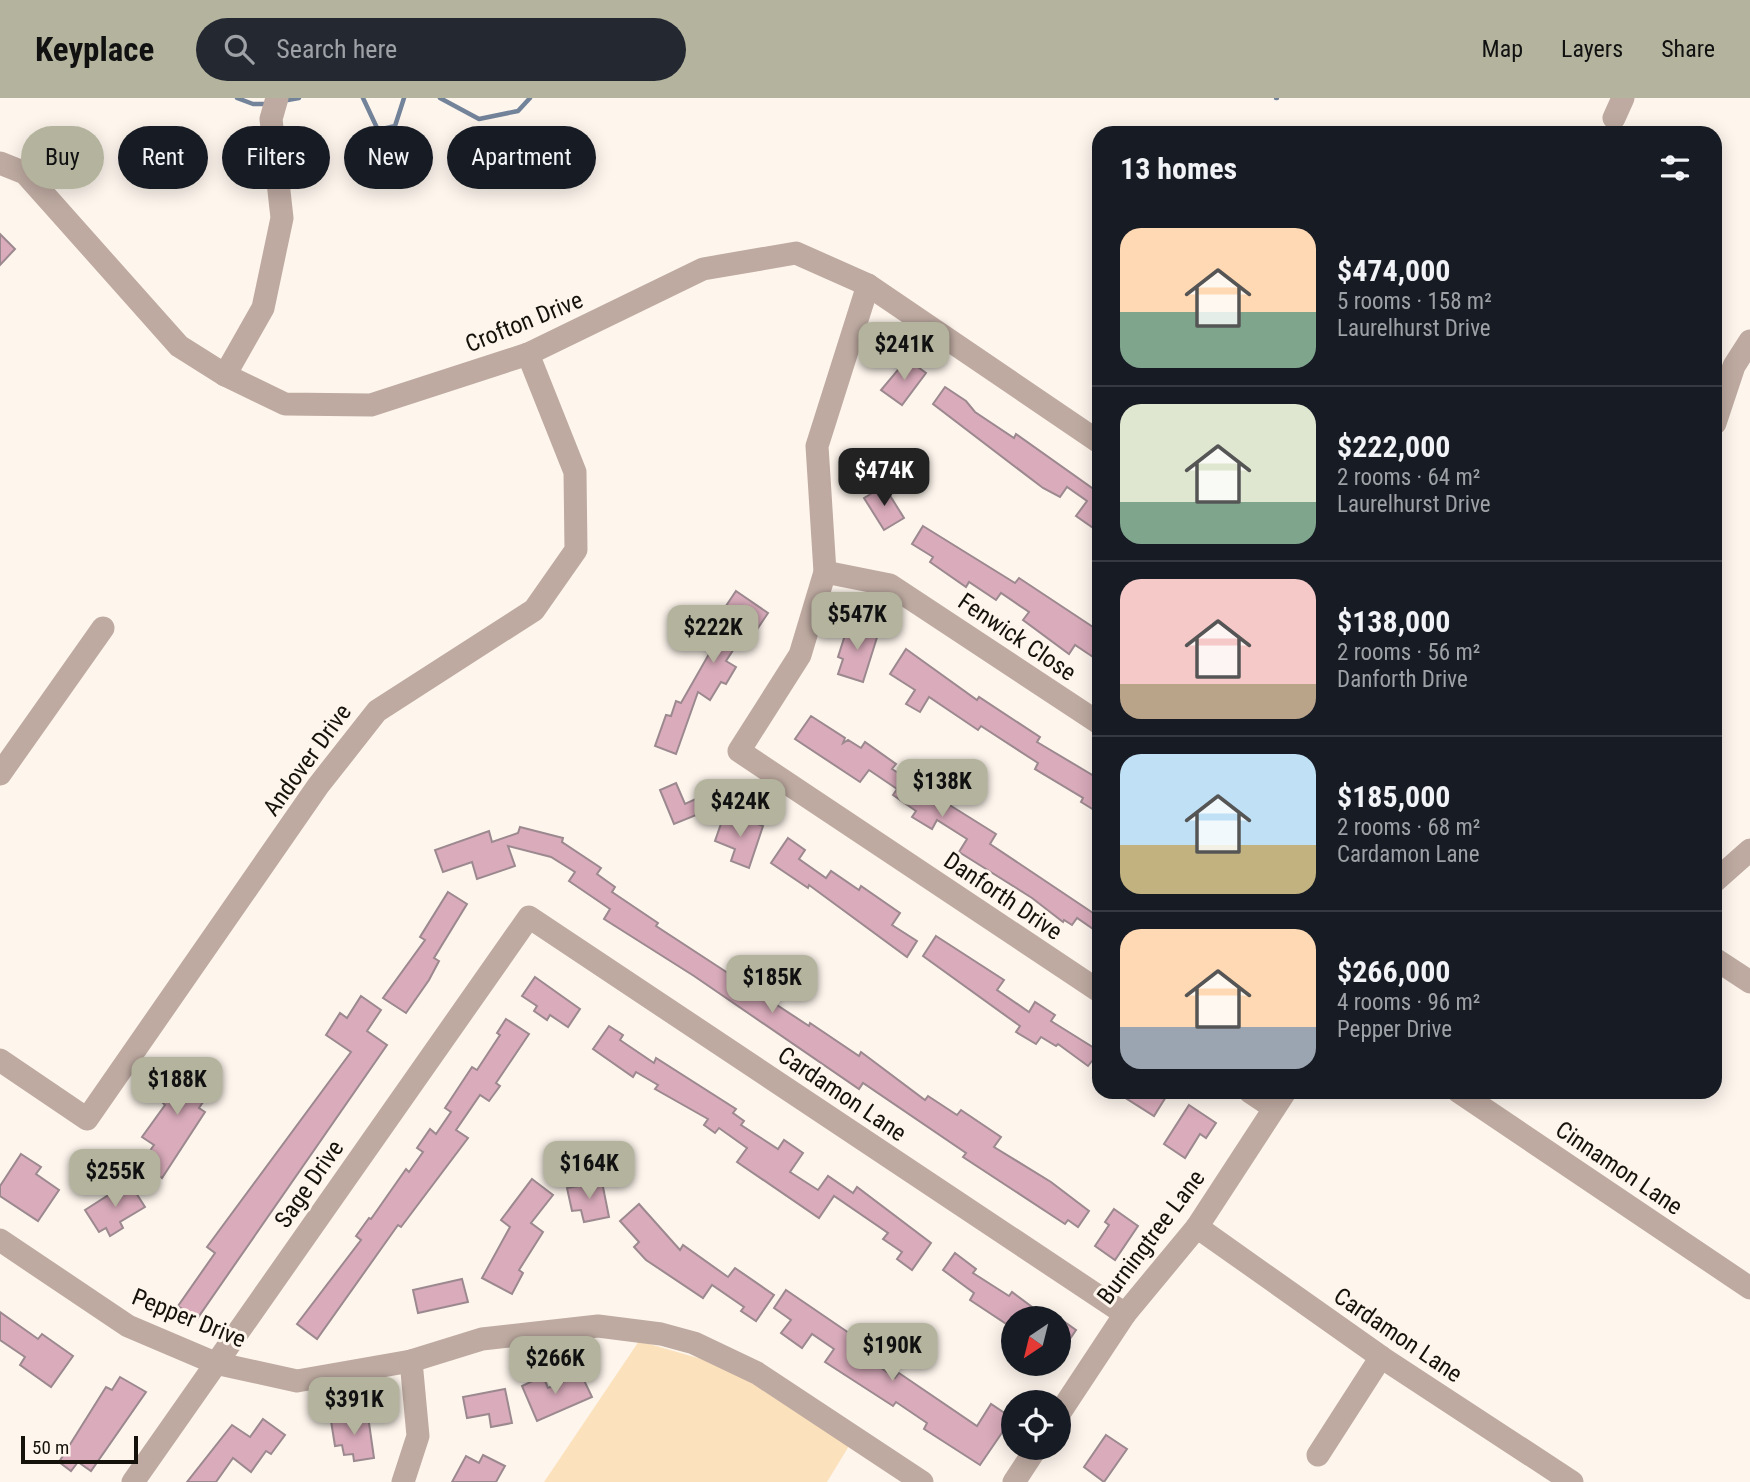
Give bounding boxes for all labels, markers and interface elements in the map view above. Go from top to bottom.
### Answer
search box [196,18,686,81]
text: Keyplace [35,30,154,69]
icon: search [220,30,258,68]
text: Search here [276,34,397,64]
text: Map [1482,35,1523,63]
text: Layers [1561,35,1623,63]
text: Share [1661,35,1715,63]
chip: Buy [21,126,104,189]
chip: Rent [118,126,208,189]
chip: Filters [222,126,330,189]
chip: New [344,126,433,189]
chip: Apartment [447,126,596,189]
icon: filters [1656,149,1694,187]
text: 13 homes [1120,151,1237,186]
text: $474,000 [1337,253,1450,288]
icon: home [1176,256,1260,340]
street label: Crofton Drive [461,286,587,358]
text: 5 rooms · 158 m² [1337,288,1492,315]
text: Laurelhurst Drive [1337,315,1491,342]
pin: $241K [855,322,953,382]
text: $241K [874,331,934,358]
text: $222,000 [1337,429,1450,464]
icon: home [1176,432,1260,516]
pin: $474K [835,448,933,508]
text: $474K [854,457,914,484]
text: 2 rooms · 64 m² [1337,464,1480,491]
text: Laurelhurst Drive [1337,491,1491,518]
street label: Fenwick Close [953,587,1081,687]
pin: $547K [808,592,906,652]
text: $547K [827,601,887,628]
text: $138,000 [1337,604,1450,639]
pin: $222K [664,606,762,665]
icon: home [1176,607,1260,691]
text: $222K [683,614,743,641]
text: 2 rooms · 56 m² [1337,639,1480,666]
text: Danforth Drive [1337,666,1468,693]
street label: Andover Drive [257,699,357,821]
pin: $138K [893,760,991,819]
text: $138K [912,768,972,795]
text: $185,000 [1337,779,1450,814]
pin: $424K [691,780,789,839]
icon: home [1176,782,1260,866]
text: $424K [710,788,770,815]
text: 2 rooms · 68 m² [1337,814,1480,841]
text: Cardamon Lane [1337,841,1479,868]
street label: Danforth Drive [939,846,1067,946]
text: $266,000 [1337,954,1450,989]
pin: $185K [723,956,821,1015]
icon: home [1176,957,1260,1041]
text: $185K [742,964,802,991]
text: 4 rooms · 96 m² [1337,989,1480,1016]
text: Pepper Drive [1337,1016,1452,1043]
street label: Cardamon Lane [773,1041,911,1147]
pin: $188K [128,1058,226,1117]
text: $188K [147,1066,207,1093]
street label: Cinnamon Lane [1550,1115,1688,1221]
street label: Sage Drive [269,1135,349,1233]
pin: $164K [540,1142,638,1201]
pin: $255K [66,1150,164,1209]
text: $164K [559,1150,619,1177]
text: $255K [85,1158,145,1185]
street label: Burningtree Lane [1091,1164,1211,1310]
street label: Cardamon Lane [1329,1282,1467,1388]
street label: Pepper Drive [128,1283,250,1353]
north arrow [1001,1306,1071,1376]
map controls [1001,1306,1071,1460]
pin: $190K [843,1324,941,1383]
text: $190K [862,1332,922,1359]
pin: $266K [506,1336,604,1396]
text: $266K [525,1345,585,1372]
pin: $391K [305,1378,403,1437]
text: $391K [324,1386,384,1413]
button: locate [1001,1390,1071,1460]
scale bar [21,1433,138,1465]
text: 50 m [32,1436,69,1459]

